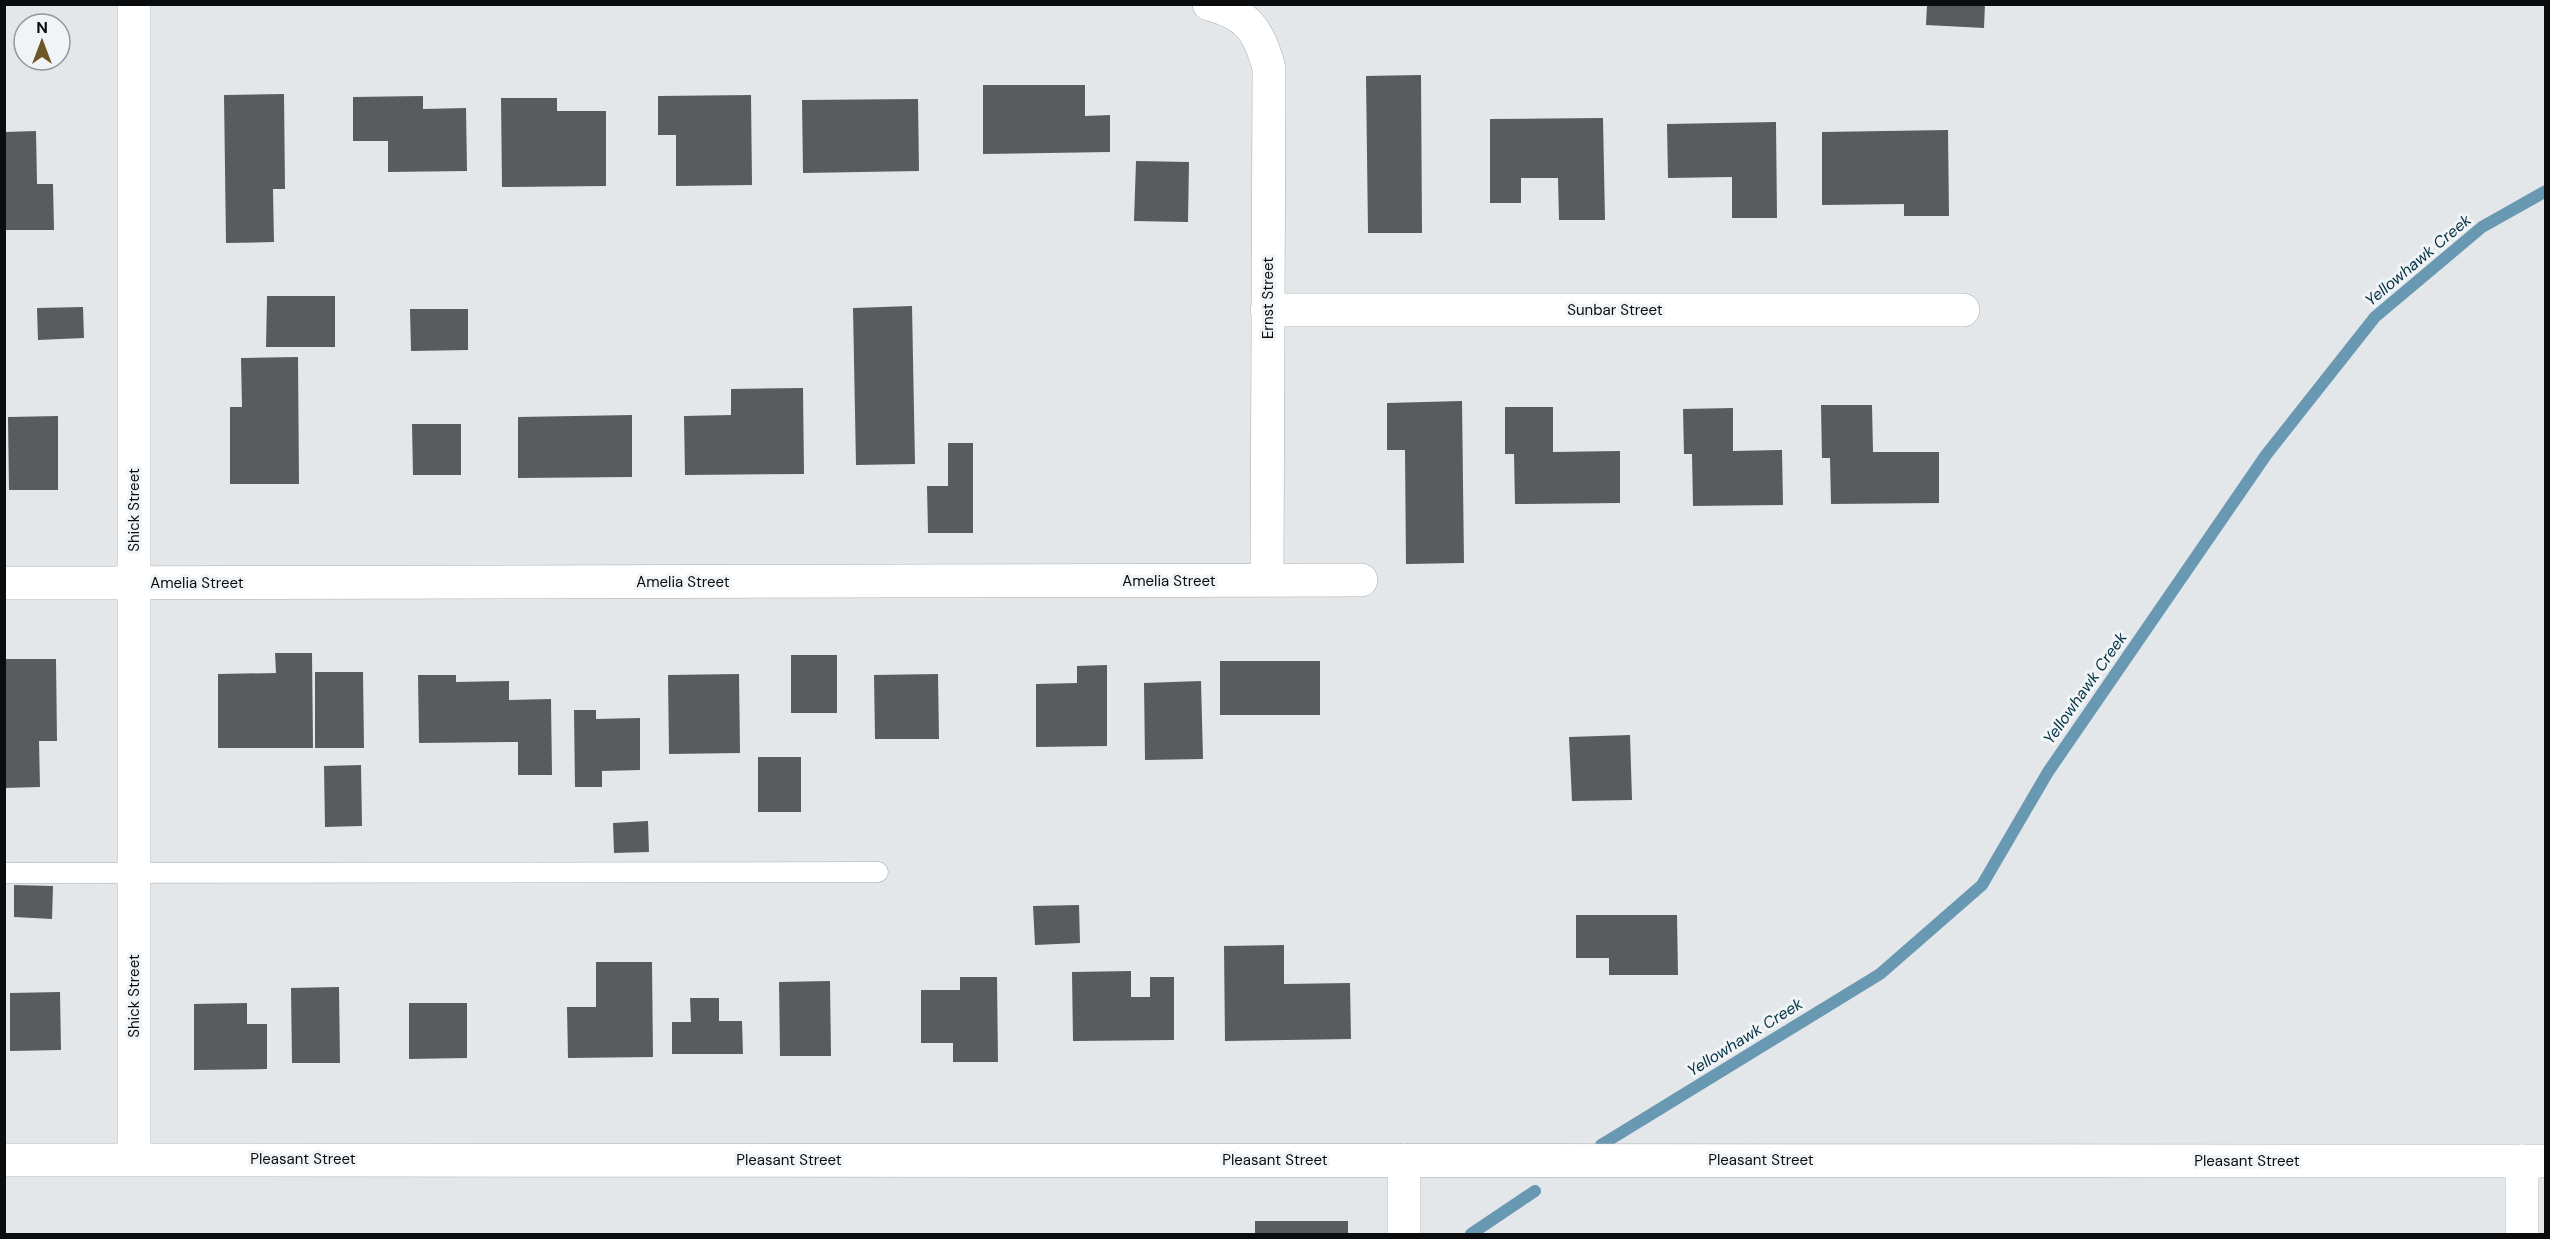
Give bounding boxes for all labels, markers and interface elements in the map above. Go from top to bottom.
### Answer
north arrow [12,12,72,72]
text: N [36,17,48,38]
water label: Yellowhawk Creek [2361,209,2476,311]
street label: Ernst Street [1258,257,1278,339]
street label: Sunbar Street [1567,300,1663,320]
street label: Shick Street [124,468,144,552]
street label: Amelia Street [1122,571,1216,591]
street label: Amelia Street [636,572,730,592]
street label: Amelia Street [150,573,244,593]
water label: Yellowhawk Creek [2038,627,2132,748]
street label: Shick Street [124,954,144,1038]
water label: Yellowhawk Creek [1683,993,1807,1081]
street label: Pleasant Street [250,1149,356,1169]
street label: Pleasant Street [736,1150,842,1170]
street label: Pleasant Street [1222,1150,1328,1170]
street label: Pleasant Street [1708,1150,1814,1170]
street label: Pleasant Street [2194,1151,2300,1171]

